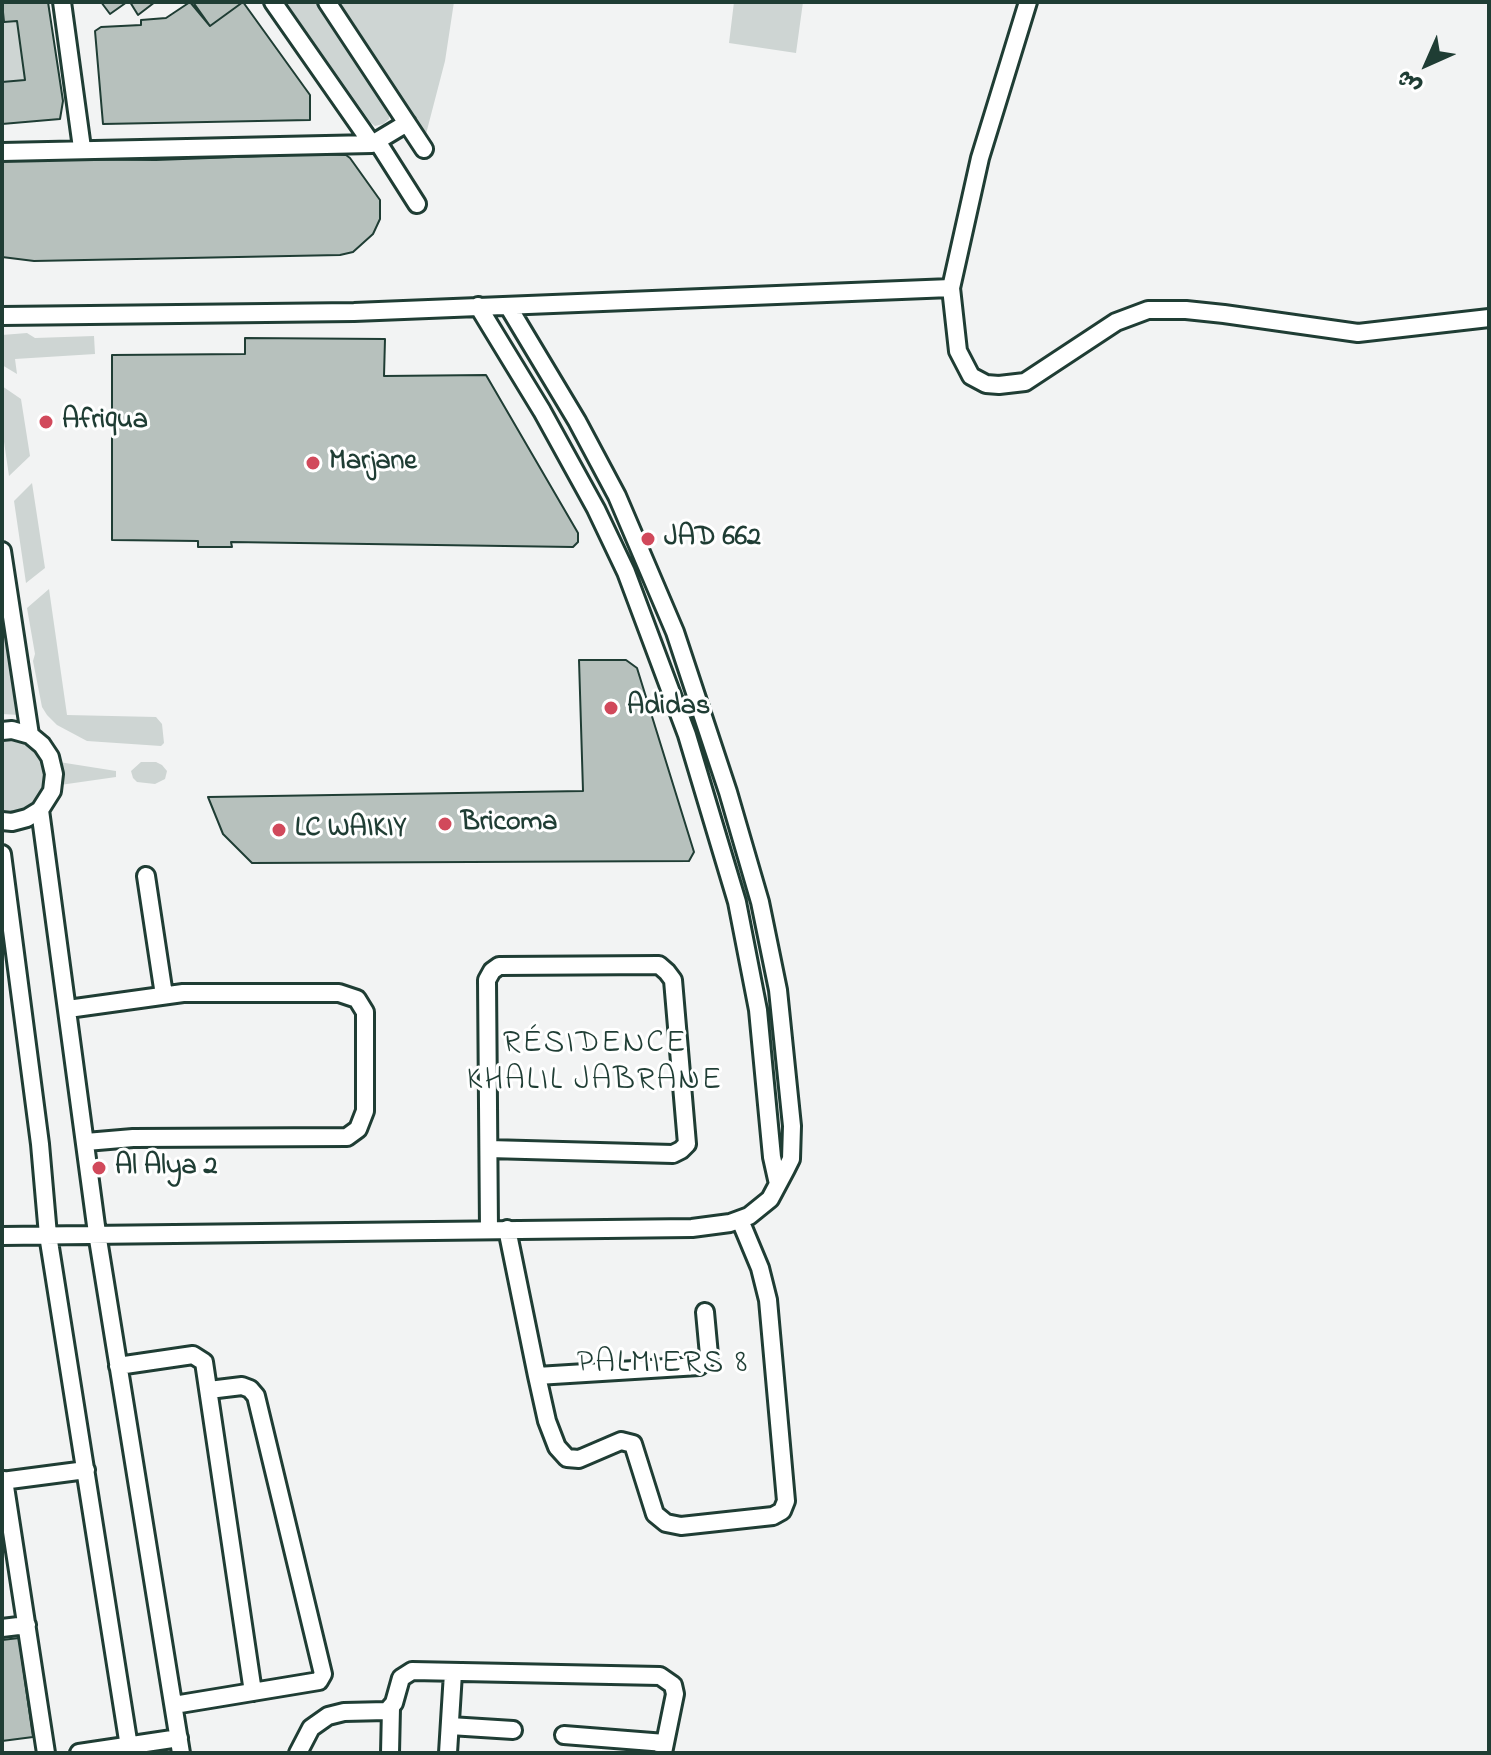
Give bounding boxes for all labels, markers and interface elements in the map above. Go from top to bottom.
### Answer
north arrow [1387,24,1467,104]
text: ش [1390,61,1430,101]
place label: Afriqua [62,405,148,439]
marker: Afriqua [37,413,55,431]
place label: Marjane [329,446,417,480]
marker: Marjane [304,454,322,472]
place label: JAD 662 [664,522,761,556]
marker: JAD 662 [639,530,657,548]
place label: Adidas [627,691,710,725]
marker: Adidas [602,699,620,717]
place label: Bricoma [461,807,557,841]
place label: LC WAIKIY [295,813,406,847]
marker: Bricoma [436,815,454,833]
marker: LC WAIKIY [270,821,288,839]
district label: RÉSIDENCE KHALIL JABRANE [467,1027,723,1102]
place label: Al Alya 2 [115,1151,218,1185]
marker: Al Alya 2 [90,1159,108,1177]
district label: PALMIERS 8 [577,1347,749,1385]

